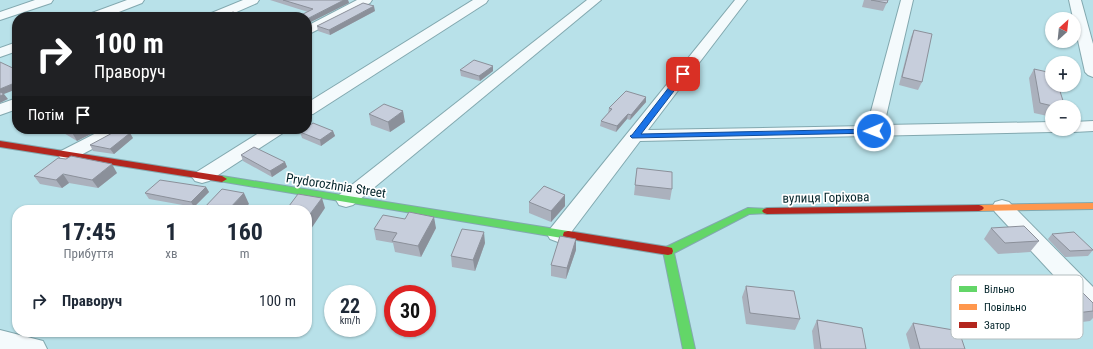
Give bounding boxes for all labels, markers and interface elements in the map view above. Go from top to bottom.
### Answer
north arrow [1045,12,1081,48]
map controls [1045,12,1081,136]
text: 100 m [94,27,164,60]
icon: right [28,28,80,80]
button: + [1045,56,1081,92]
pin [666,57,700,91]
text: Праворуч [94,61,166,82]
icon: arrive [672,63,694,85]
button: − [1045,100,1081,136]
icon: arrive [72,104,94,126]
text: Потім [28,106,64,124]
position arrow [853,110,895,152]
street label: Prydorozhnia Street [285,170,387,201]
street label: вулиця Горіхова [782,189,870,206]
text: 17:45 [61,218,116,246]
text: 1 [165,218,177,246]
text: 160 [227,218,263,246]
text: Прибуття [64,246,114,261]
text: хв [165,246,177,261]
text: m [240,246,250,261]
legend [951,275,1083,339]
text: Вільно [984,283,1015,296]
speed limit sign: 30 [384,285,436,337]
icon: right [28,290,50,312]
text: Праворуч [62,292,122,310]
text: 100 m [259,292,296,310]
text: 22 [340,294,360,318]
text: Повільно [984,301,1027,314]
text: km/h [340,315,360,326]
text: Затор [984,319,1010,332]

